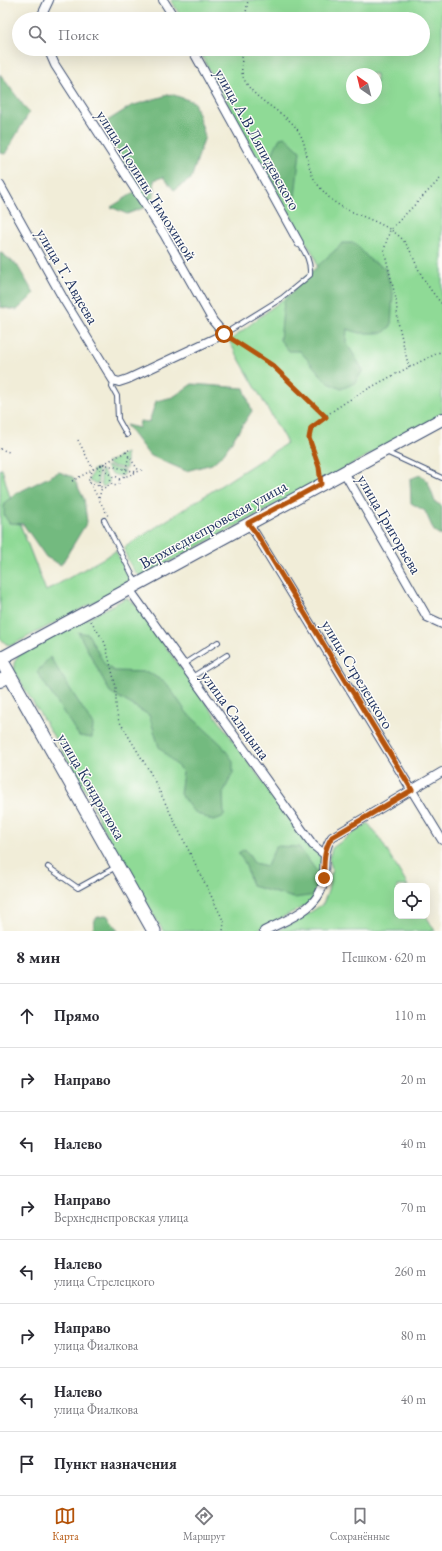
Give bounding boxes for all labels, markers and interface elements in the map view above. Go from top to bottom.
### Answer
search box [12,12,430,56]
icon: search [26,23,48,45]
text: Поиск [58,25,99,44]
street label: улица А.В.Ляпидевского [210,65,305,214]
north arrow [346,68,382,104]
street label: улица Полины Тимохиной [92,106,202,265]
street label: улица Т. Авдеева [32,225,104,329]
route start [215,325,233,343]
street label: улица Григорьева [353,471,427,578]
street label: Верхнеднепровская улица [136,475,291,574]
street label: улица Стрелецкого [317,616,399,733]
street label: улица Сальцына [196,667,275,764]
street label: улица Кондратюка [53,729,131,844]
route end [315,869,333,887]
map controls [394,883,430,919]
button: locate [394,883,430,919]
text: 8 мин [16,946,60,968]
text: Пешком · 620 m [342,949,426,966]
icon: ahead [16,1005,38,1027]
text: Прямо [54,1006,99,1025]
text: 110 m [395,1007,426,1024]
icon: right [16,1069,38,1091]
text: Направо [54,1070,111,1089]
text: 20 m [401,1071,426,1088]
icon: left [16,1133,38,1155]
text: Налево [54,1134,102,1153]
text: 40 m [401,1135,426,1152]
text: Направо [54,1190,111,1209]
icon: right [16,1197,38,1219]
text: 70 m [401,1199,426,1216]
text: Верхнеднепровская улица [54,1209,189,1226]
text: Налево [54,1254,102,1273]
icon: left [16,1261,38,1283]
text: 260 m [395,1263,426,1280]
text: улица Стрелецкого [54,1273,155,1290]
text: Направо [54,1318,111,1337]
icon: right [16,1325,38,1347]
text: 80 m [401,1327,426,1344]
text: улица Фиалкова [54,1337,138,1354]
text: Налево [54,1382,102,1401]
icon: left [16,1389,38,1411]
text: 40 m [401,1391,426,1408]
text: улица Фиалкова [54,1401,138,1418]
icon: arrive [16,1453,38,1475]
text: Пункт назначения [54,1454,177,1473]
tab: Карта [52,1505,79,1543]
tab: Маршрут [183,1505,225,1543]
tab: Сохранённые [330,1505,390,1543]

